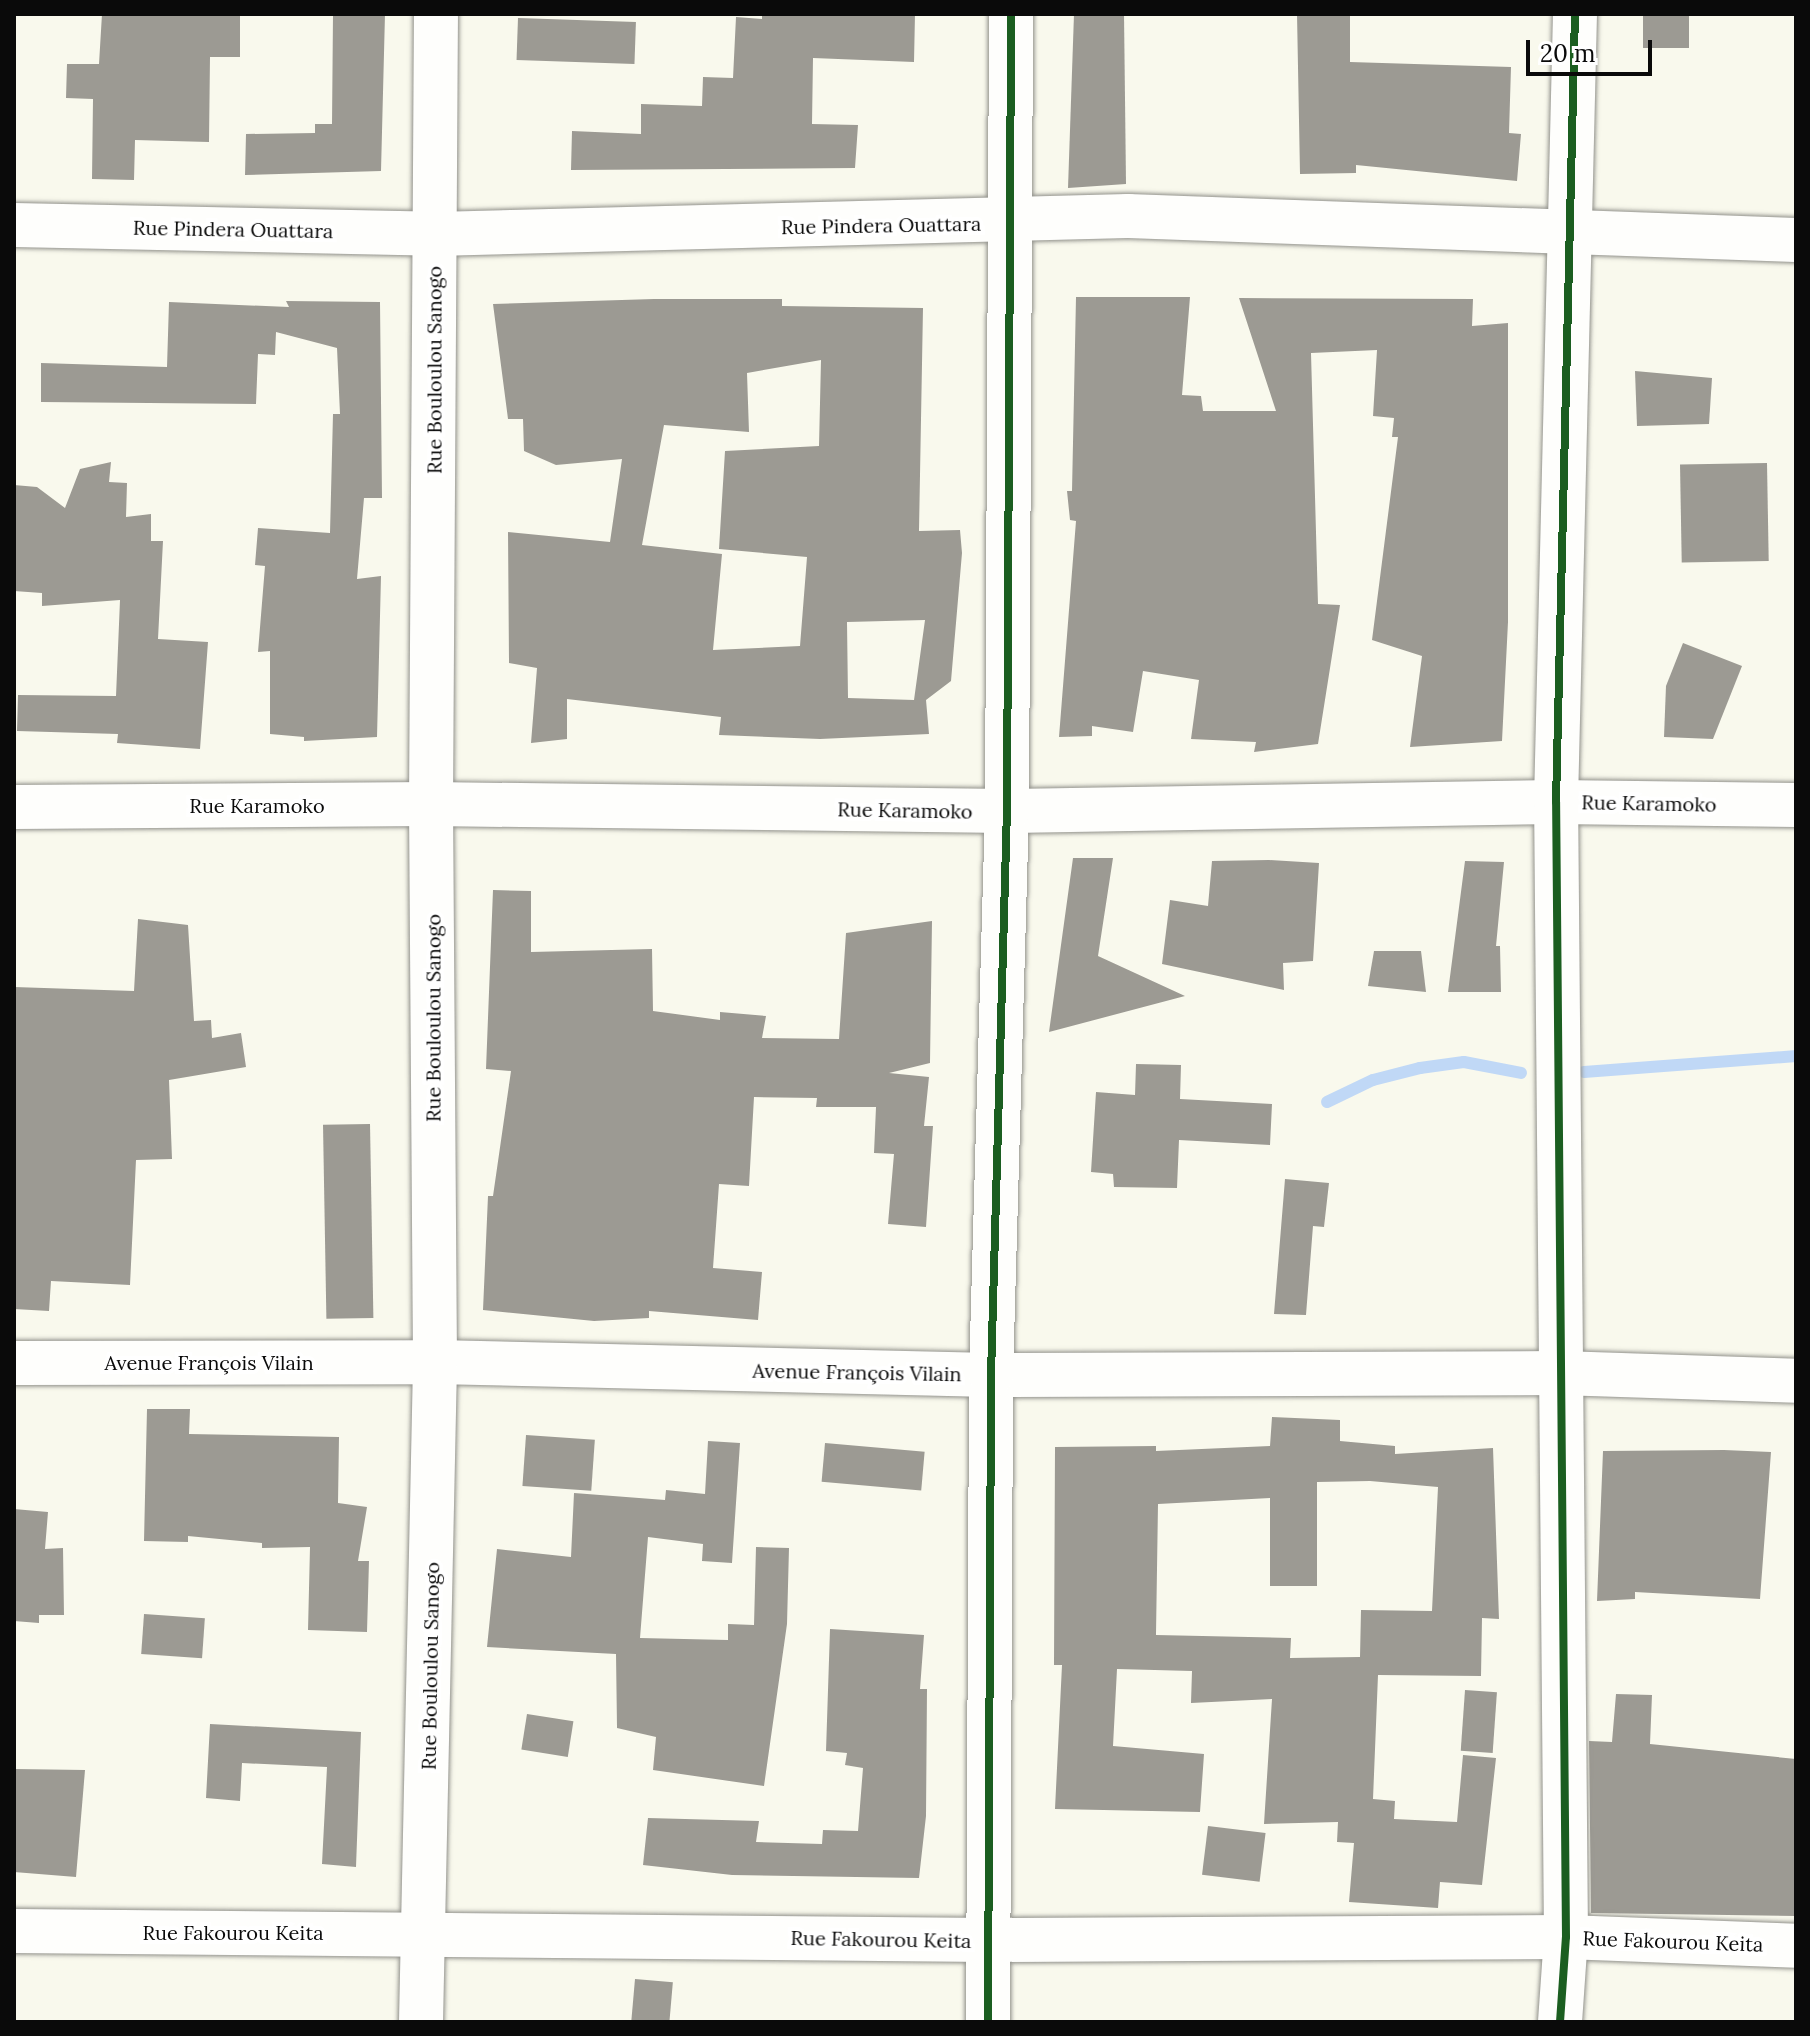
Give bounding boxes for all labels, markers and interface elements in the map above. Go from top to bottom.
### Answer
scale bar [1530,24,1656,74]
text: 20 m [1540,38,1596,69]
street label: Rue Pindera Ouattara [781,211,981,239]
street label: Rue Pindera Ouattara [133,215,333,243]
street label: Rue Bouloulou Sanogo [422,266,446,474]
street label: Rue Karamoko [1581,790,1717,816]
street label: Rue Karamoko [189,793,325,817]
street label: Rue Karamoko [837,797,973,823]
street label: Rue Bouloulou Sanogo [421,914,445,1122]
street label: Avenue François Vilain [104,1350,314,1374]
street label: Avenue François Vilain [752,1358,962,1386]
street label: Rue Bouloulou Sanogo [416,1562,444,1770]
street label: Rue Fakourou Keita [143,1920,323,1944]
street label: Rue Fakourou Keita [790,1925,972,1953]
street label: Rue Fakourou Keita [1582,1926,1764,1956]

